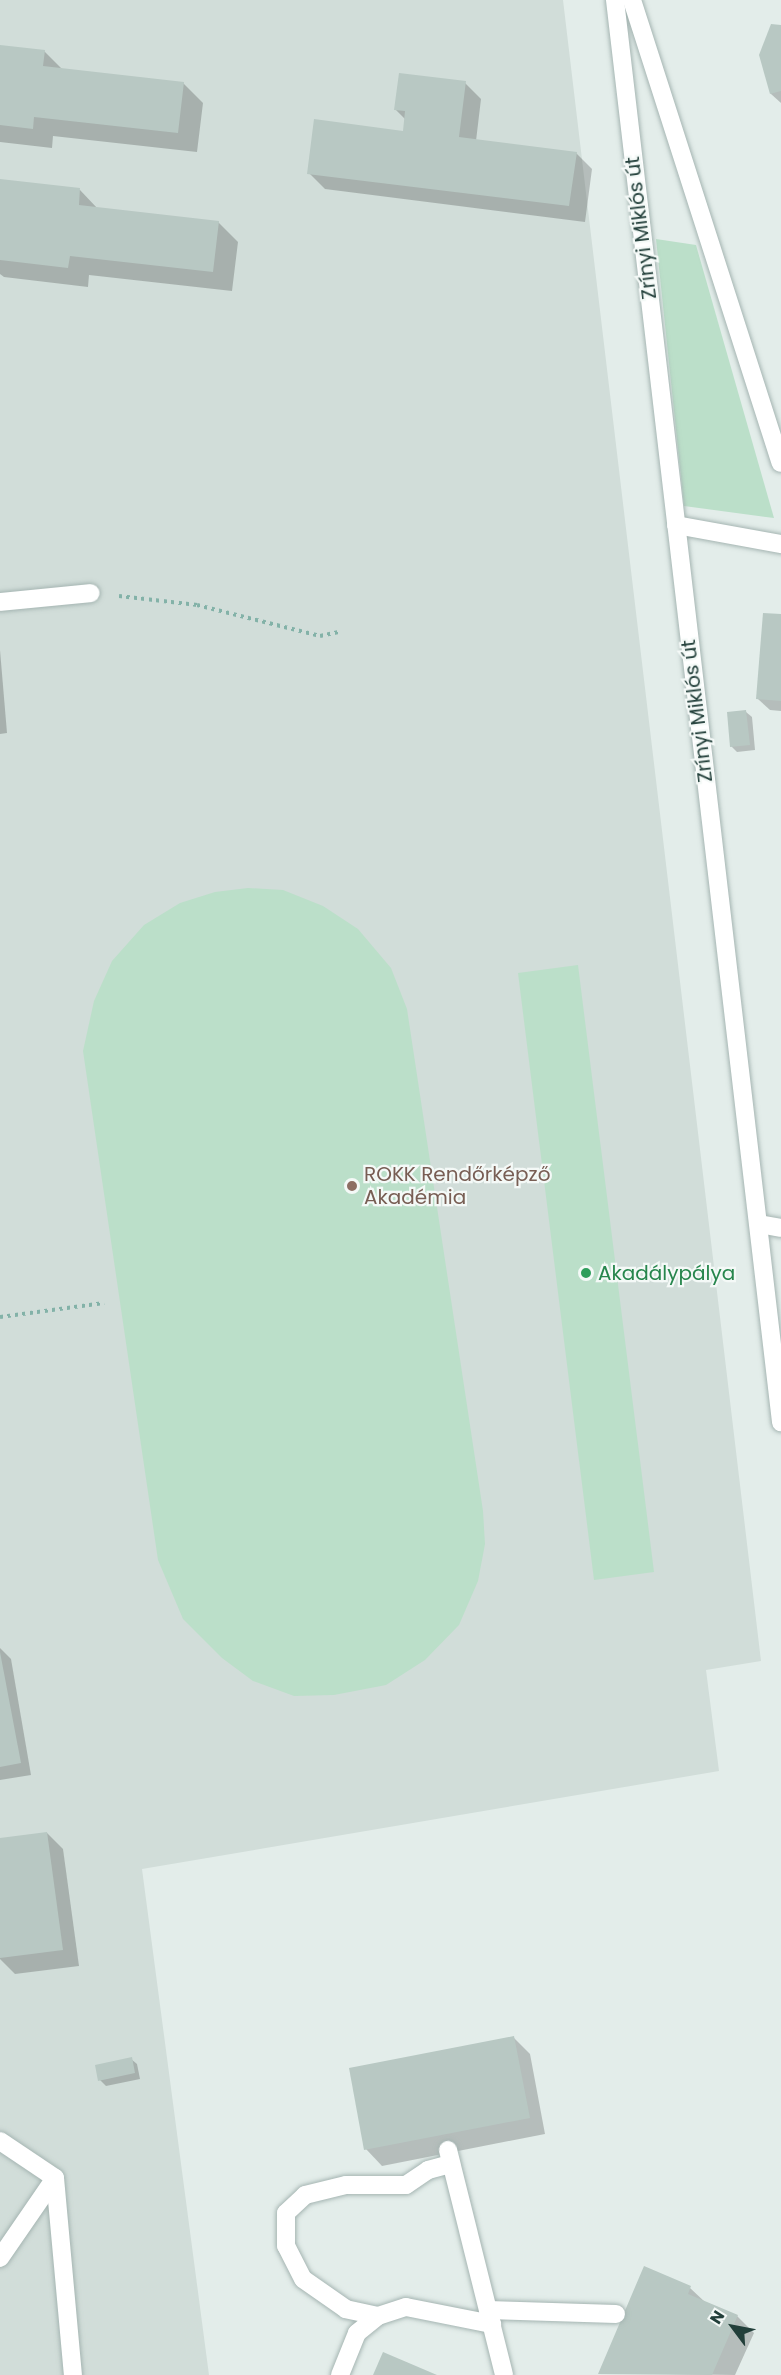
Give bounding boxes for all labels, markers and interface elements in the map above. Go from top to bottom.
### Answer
street label: Zrínyi Miklós út [620,155,662,301]
street label: Zrínyi Miklós út [676,638,718,784]
place label: ROKK Rendőrképző Akadémia [364,1162,550,1209]
marker: ROKK Rendőrképző Akadémia [345,1179,359,1193]
place label: Akadálypálya [598,1261,735,1285]
marker: Akadálypálya [579,1266,593,1280]
north arrow [703,2297,763,2357]
text: N [704,2306,730,2328]

